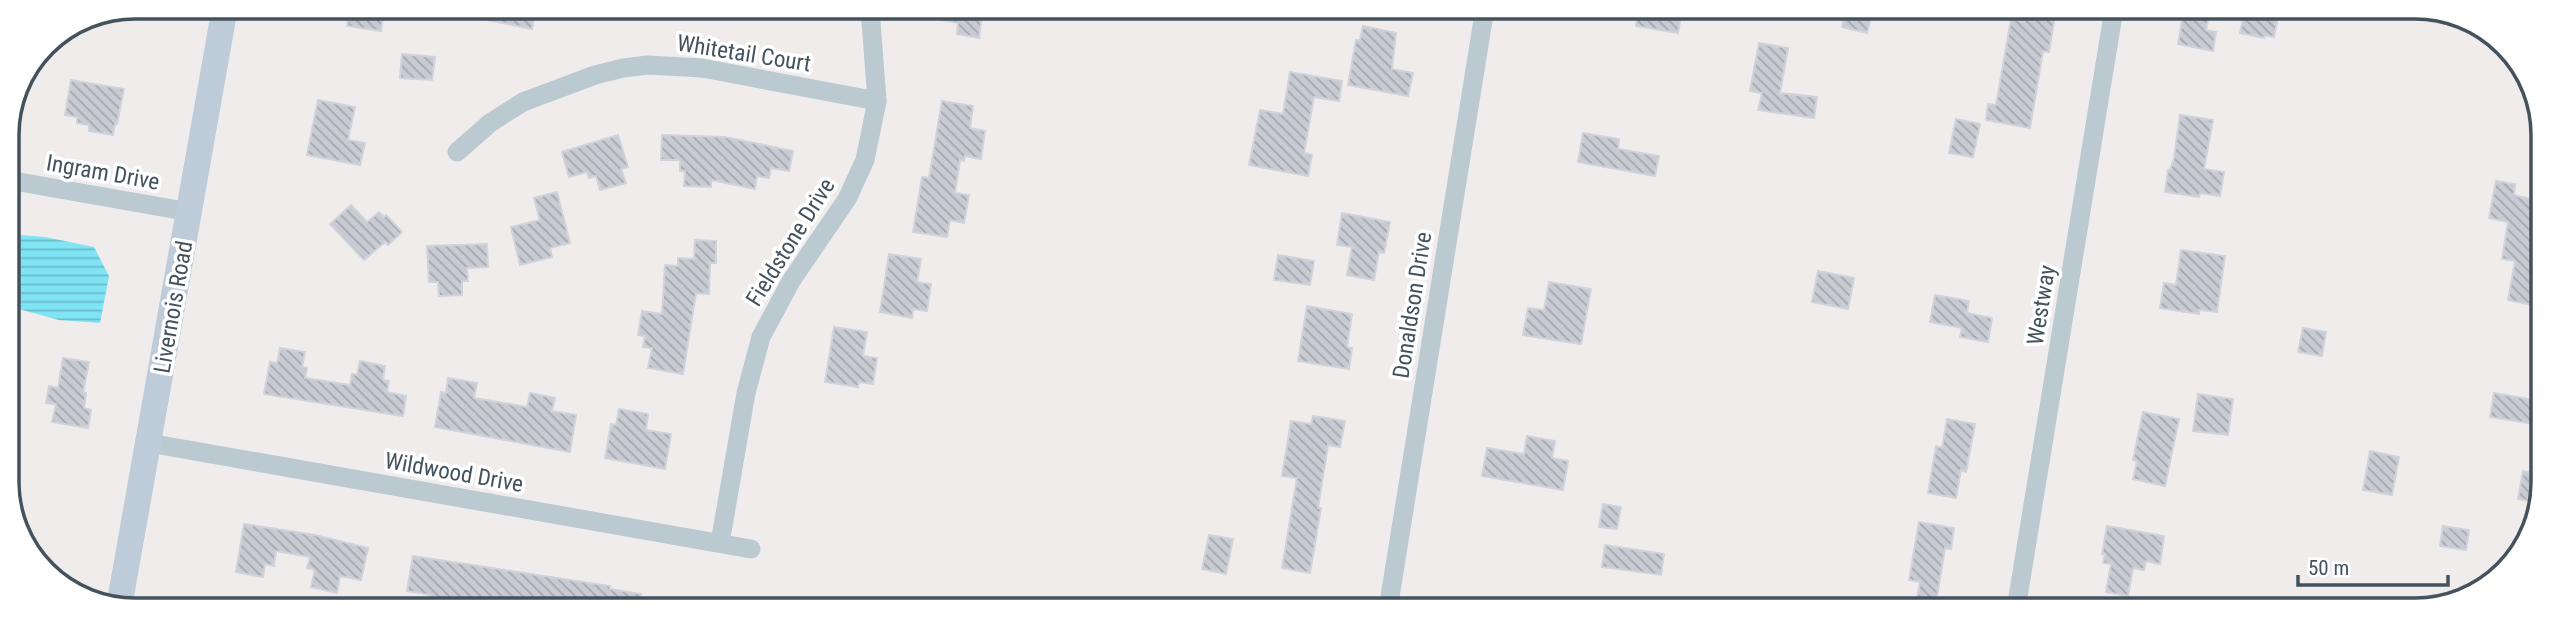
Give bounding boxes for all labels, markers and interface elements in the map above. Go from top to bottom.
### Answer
street label: Whitetail Court [675,30,813,77]
street label: Ingram Drive [44,149,162,196]
street label: Fieldstone Drive [740,173,840,311]
street label: Donaldson Drive [1388,230,1437,380]
street label: Livernois Road [149,239,198,375]
street label: Westway [2022,263,2061,347]
street label: Wildwood Drive [383,447,525,498]
scale bar [2298,544,2448,588]
text: 50 m [2308,556,2349,580]

